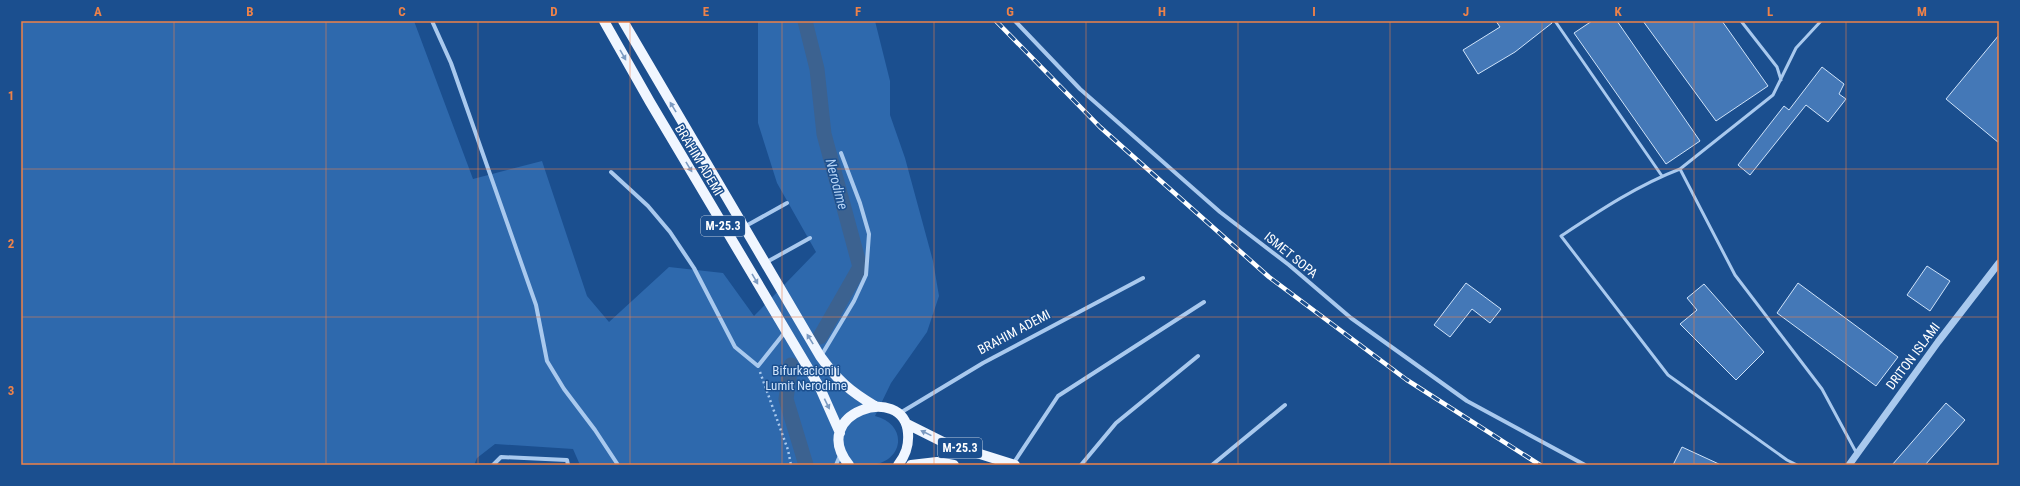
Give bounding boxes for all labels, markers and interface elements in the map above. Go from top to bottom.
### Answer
text: A [94,4,102,19]
text: B [246,4,254,19]
text: C [398,4,406,19]
text: D [550,4,558,19]
text: E [703,4,710,19]
text: F [855,4,861,19]
text: G [1006,4,1014,19]
text: H [1158,4,1166,19]
text: I [1312,4,1316,19]
text: J [1463,4,1469,19]
text: K [1614,4,1622,19]
text: L [1767,4,1773,19]
text: M [1917,4,1927,19]
one-way arrow [619,49,626,61]
text: 1 [8,88,14,103]
one-way arrow [669,101,676,113]
street label: BRAHIM ADEMI [672,122,726,198]
water label: Nerodime [823,157,851,211]
one-way arrow [685,162,692,173]
road number: M-25.3 [701,216,745,236]
street label: ISMET SOPA [1261,229,1321,281]
text: 2 [8,236,15,251]
one-way arrow [751,273,758,285]
street label: BRAHIM ADEMI [975,307,1053,357]
street label: DRITON ISLAMI [1883,320,1943,392]
one-way arrow [806,334,814,345]
park label: Bifurkacioni i Lumit Nerodime [765,363,847,393]
text: 3 [8,383,14,398]
one-way arrow [824,398,831,409]
one-way arrow [920,430,932,436]
road number: M-25.3 [938,438,982,458]

